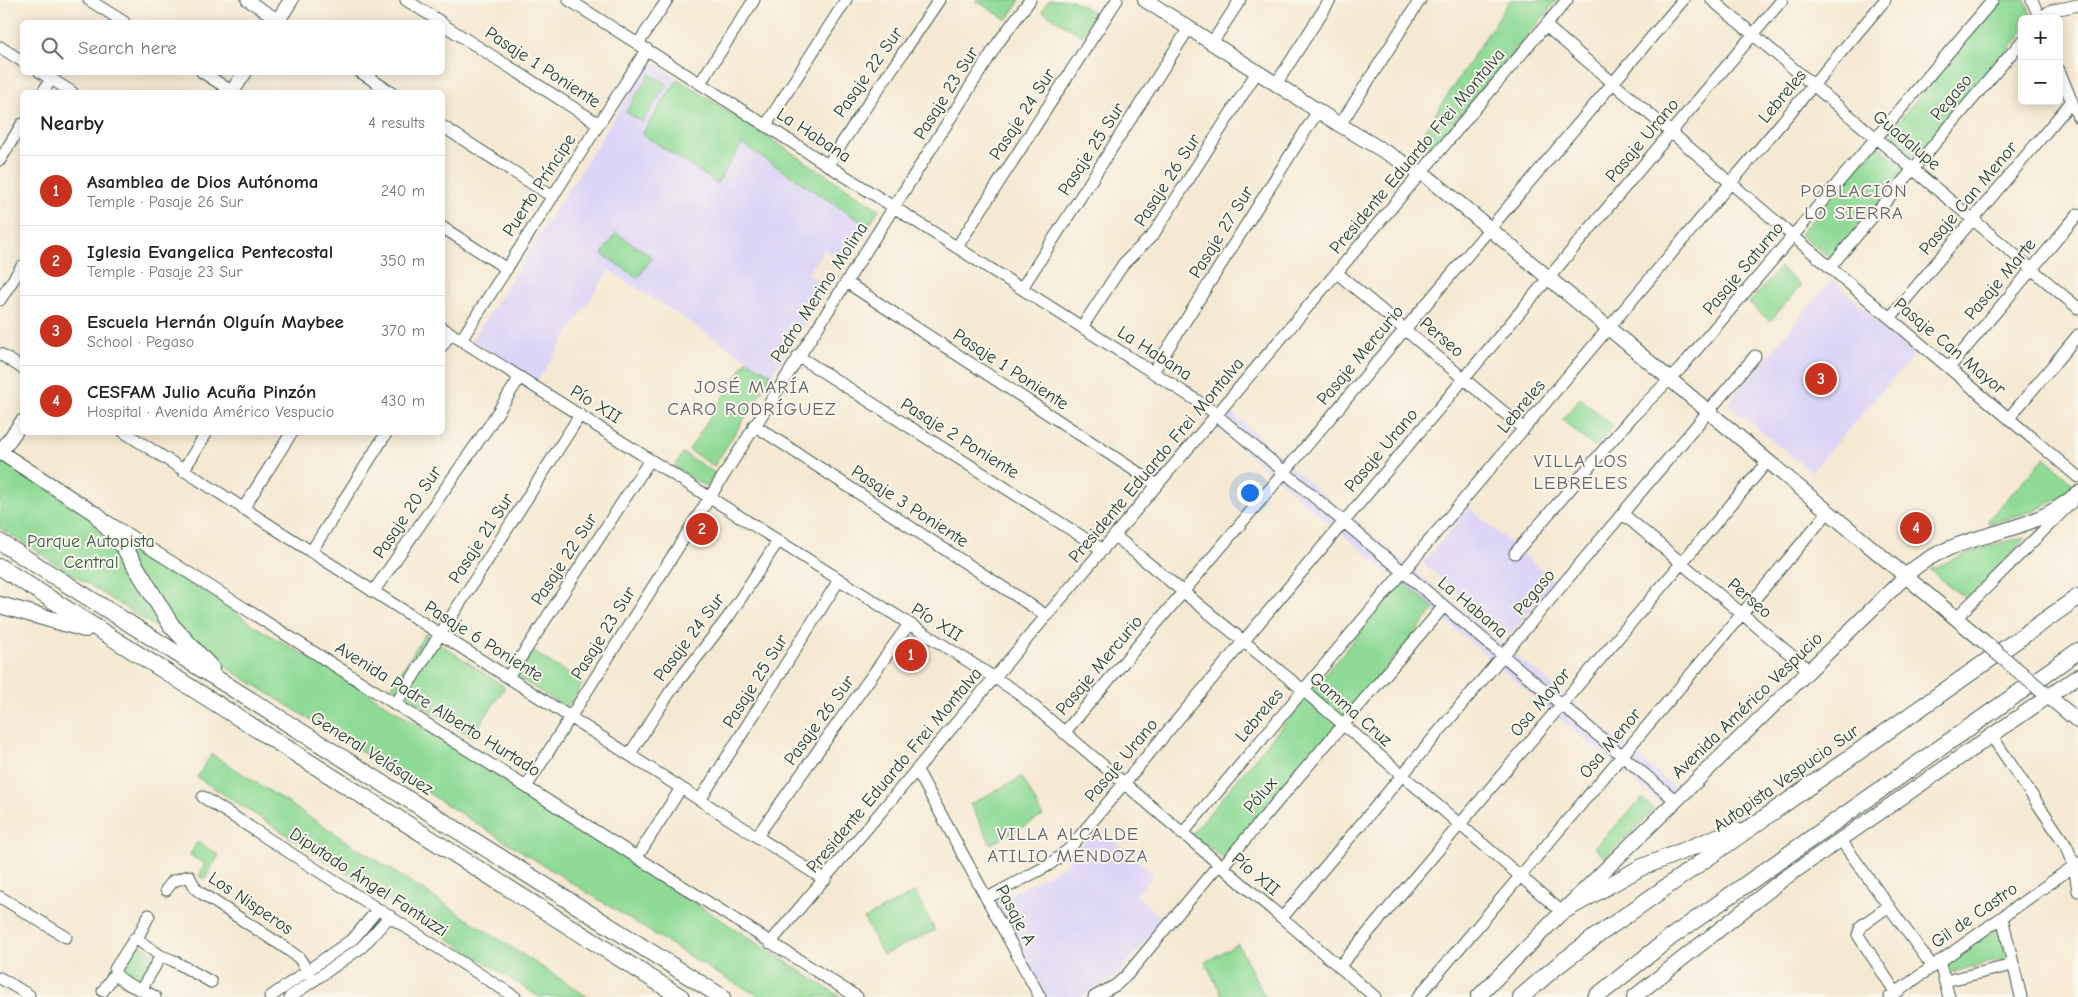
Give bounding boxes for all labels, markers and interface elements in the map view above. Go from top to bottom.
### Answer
map controls [2018,15,2063,105]
button: + [2018,15,2063,60]
search box [20,20,445,75]
street label: Pasaje 1 Poniente [481,22,604,113]
street label: Pasaje 22 Sur [829,22,908,122]
icon: search [38,34,66,62]
text: Search here [78,37,177,59]
street label: Pasaje 23 Sur [910,42,984,144]
street label: Presidente Eduardo Frei Montalva [1325,44,1509,258]
button: − [2018,60,2063,105]
street label: Pasaje 24 Sur [985,64,1060,164]
street label: Lebreles [1754,65,1811,127]
street label: Pegaso [1926,70,1977,125]
street label: Pasaje Urano [1601,94,1683,186]
street label: Pasaje 25 Sur [1054,98,1130,199]
street label: La Habana [773,104,855,167]
street label: Guadalupe [1869,106,1945,175]
text: Nearby [40,111,104,135]
text: 4 results [368,114,425,132]
street label: Pasaje 26 Sur [1130,129,1206,230]
street label: Puerto Príncipe [498,130,580,241]
street label: Pasaje Can Menor [1915,137,2022,259]
text: Asamblea de Dios Autónoma [87,171,319,193]
district label: POBLACIÓN LO SIERRA [1800,180,1908,224]
text: 1 [53,182,59,200]
text: 240 m [381,182,425,200]
street label: Pasaje 27 Sur [1185,182,1259,282]
text: Temple · Pasaje 26 Sur [87,193,243,211]
street label: Pedro Merino Molina [766,218,873,366]
street label: Pasaje Saturno [1698,218,1788,319]
street label: Pasaje Marte [1960,234,2040,324]
text: Iglesia Evangelica Pentecostal [87,241,333,263]
text: 2 [52,252,60,270]
text: 350 m [380,252,425,270]
text: Temple · Pasaje 23 Sur [87,263,243,281]
street label: Pasaje Can Mayor [1889,293,2011,400]
street label: Pasaje Mercurio [1313,301,1408,410]
text: Escuela Hernán Olguín Maybee [87,311,344,333]
street label: Perseo [1415,313,1468,362]
text: 3 [52,322,60,340]
text: 370 m [381,322,425,340]
street label: La Habana [1114,322,1196,385]
street label: Pasaje 1 Poniente [949,324,1072,415]
text: School · Pegaso [87,333,194,351]
street label: Presidente Eduardo Frei Montalva [1064,353,1248,567]
pin: 3 [1805,360,1837,398]
street label: Lebreles [1493,375,1550,437]
district label: JOSÉ MARÍA CARO RODRÍGUEZ [667,376,837,420]
text: CESFAM Julio Acuña Pinzón [87,381,316,403]
street label: Pío XII [566,381,625,428]
text: 4 [52,392,60,410]
text: 430 m [381,392,425,410]
street label: Pasaje 2 Poniente [897,394,1023,483]
text: Hospital · Avenida Américo Vespucio [87,403,334,421]
street label: Pasaje Urano [1340,404,1422,496]
district label: VILLA LOS LEBRELES [1534,450,1628,494]
street label: Pasaje 20 Sur [369,461,447,563]
street label: Pasaje 3 Poniente [847,461,972,552]
your location [1237,480,1263,506]
street label: Pasaje 21 Sur [444,488,519,587]
street label: Pasaje 22 Sur [527,509,602,609]
pin: 4 [1900,509,1932,547]
pin: 2 [686,510,718,548]
park label: Parque Autopista Central [27,531,155,573]
street label: Pegaso [1509,565,1560,620]
street label: La Habana [1434,572,1512,643]
street label: Perseo [1723,574,1776,623]
street label: Pasaje 23 Sur [567,582,641,684]
street label: Pasaje 24 Sur [649,588,730,686]
street label: Pasaje 6 Poniente [421,597,547,686]
street label: Pío XII [907,599,966,646]
street label: Pasaje Mercurio [1052,611,1147,720]
street label: Avenida Américo Vespucio [1668,628,1827,783]
street label: Pasaje 25 Sur [718,630,793,732]
pin: 1 [895,636,927,674]
street label: Avenida Padre Alberto Hurtado [331,637,544,781]
street label: Presidente Eduardo Frei Montalva [802,663,986,877]
street label: Osa Mayor [1506,663,1576,741]
street label: Gamma Cruz [1305,668,1396,751]
street label: Pasaje 26 Sur [780,671,860,769]
street label: Lebreles [1231,684,1288,746]
street label: Osa Menor [1575,703,1646,783]
street label: General Velásquez [307,707,437,800]
street label: Pasaje Urano [1080,714,1162,806]
street label: Autopista Vespucio Sur [1709,720,1864,837]
street label: Pólux [1239,773,1282,818]
street label: Diputado Ángel Fantuzzi [286,822,452,942]
district label: VILLA ALCALDE ATILIO MENDOZA [987,823,1149,867]
street label: Pío XII [1227,848,1284,900]
street label: Los Nisperos [205,868,297,939]
street label: Gil de Castro [1927,878,2022,953]
street label: Pasaje A [991,882,1040,949]

